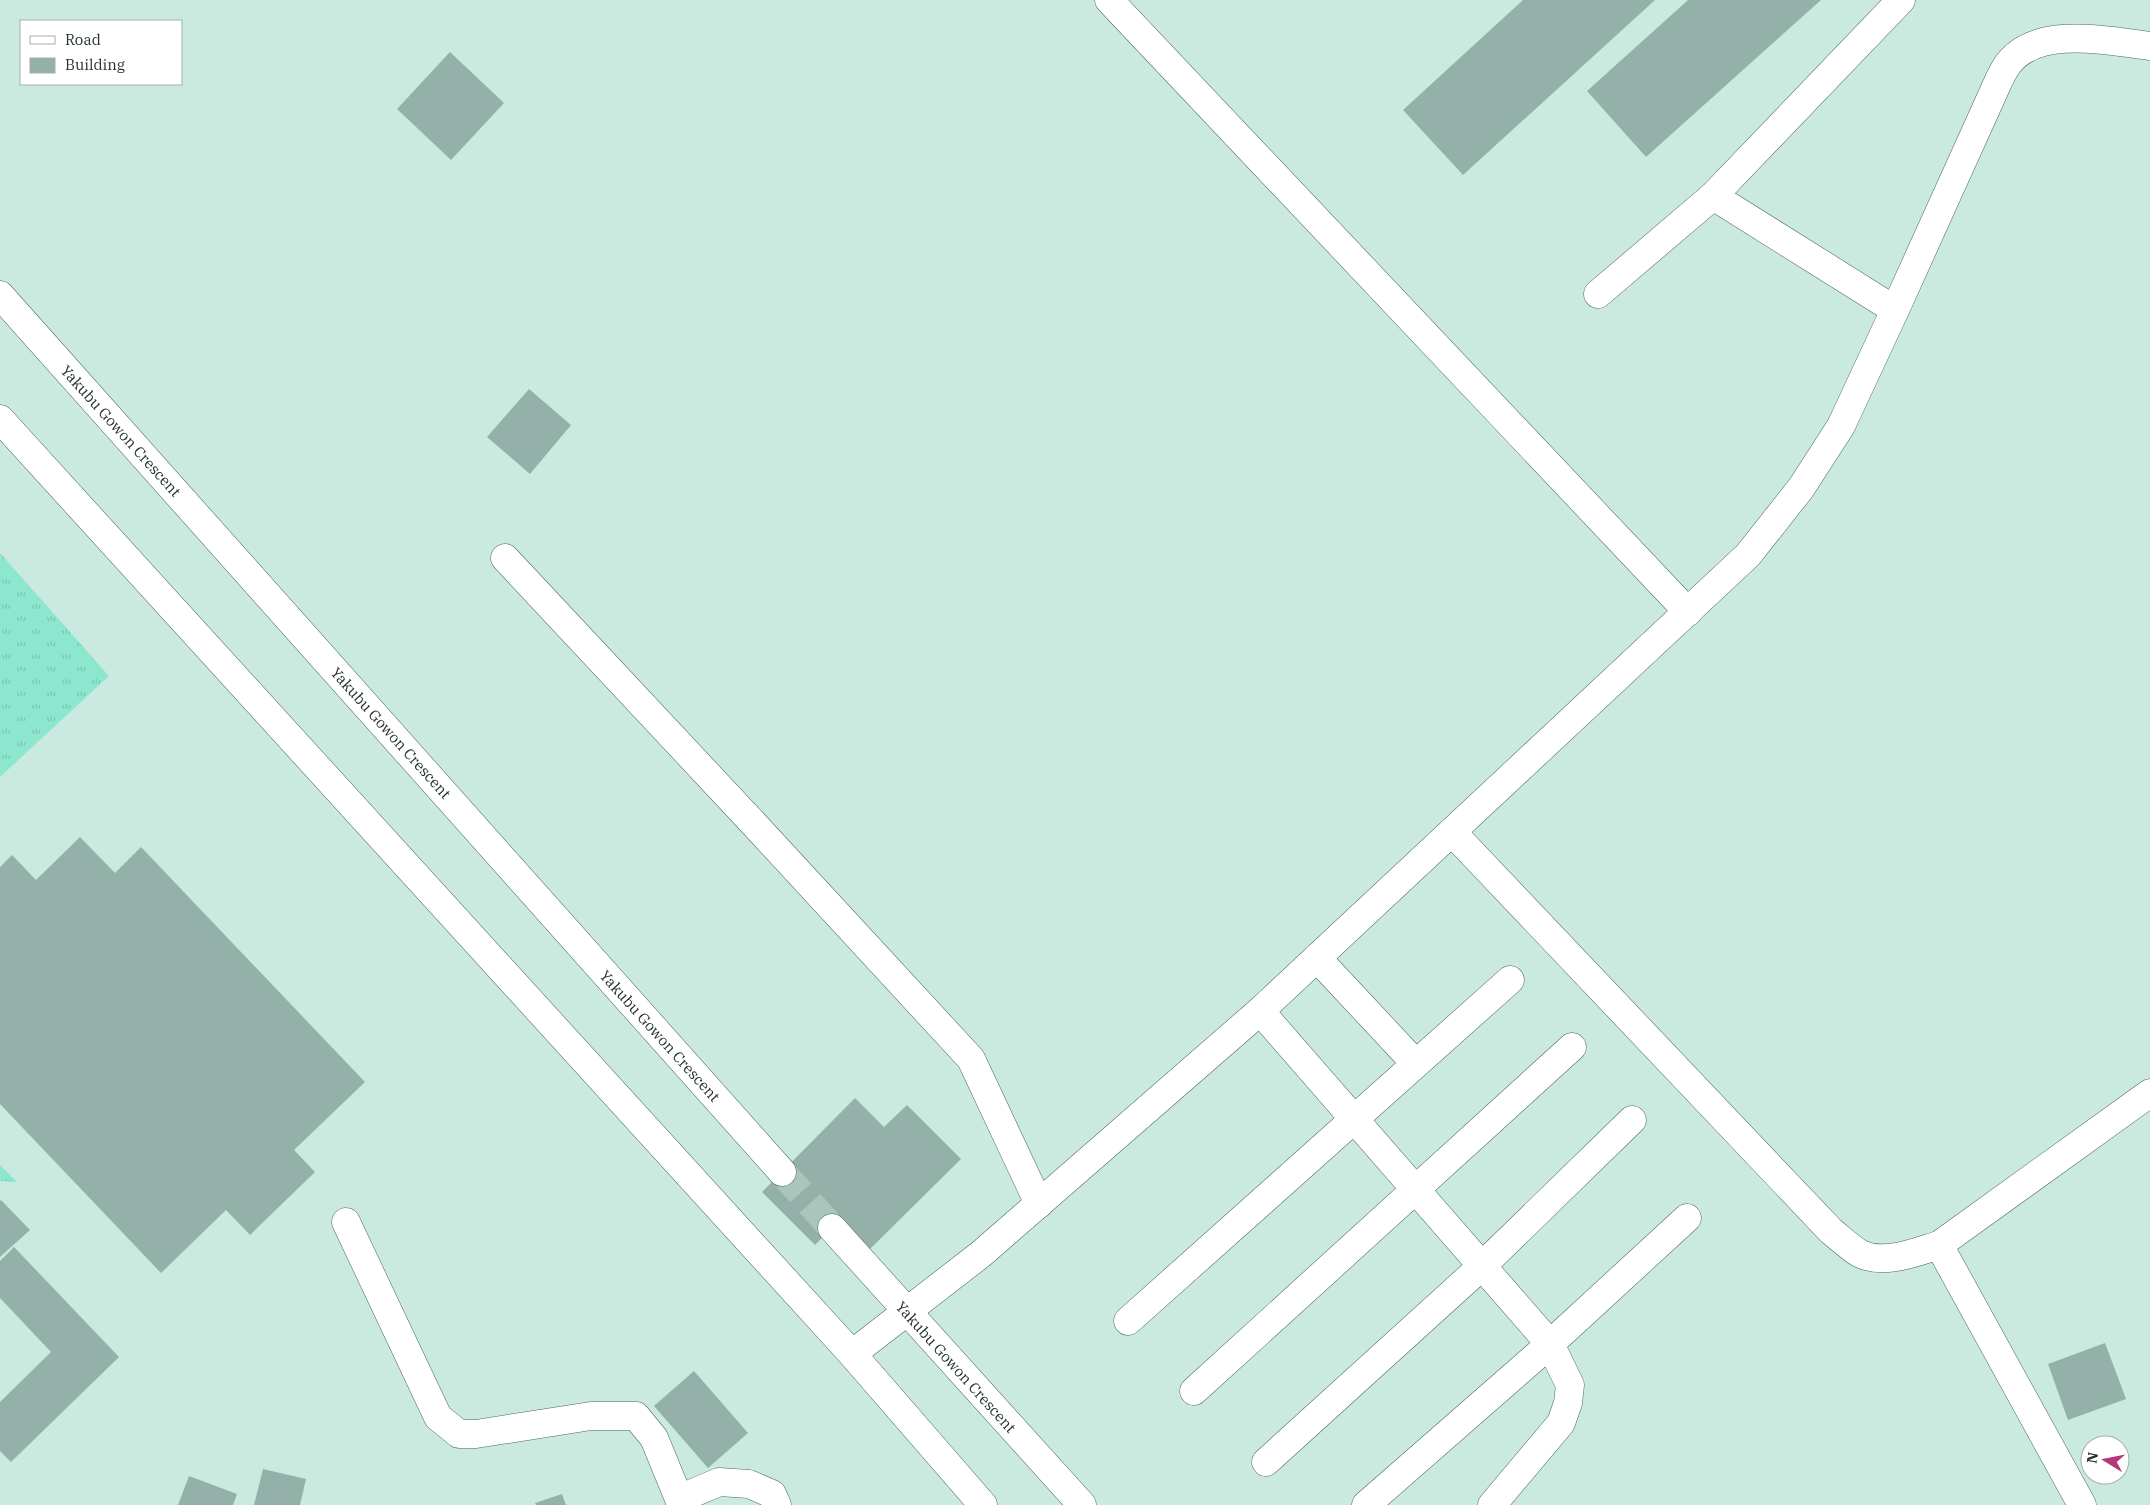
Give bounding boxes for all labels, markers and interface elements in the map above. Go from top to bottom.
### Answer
legend [20,20,182,85]
text: Road [65,30,101,49]
text: Building [65,55,125,74]
street label: Yakubu Gowon Crescent [57,361,185,501]
street label: Yakubu Gowon Crescent [327,663,455,803]
street label: Yakubu Gowon Crescent [596,966,724,1106]
street label: Yakubu Gowon Crescent [892,1297,1020,1437]
north arrow [2080,1435,2130,1485]
text: N [2082,1451,2102,1465]

